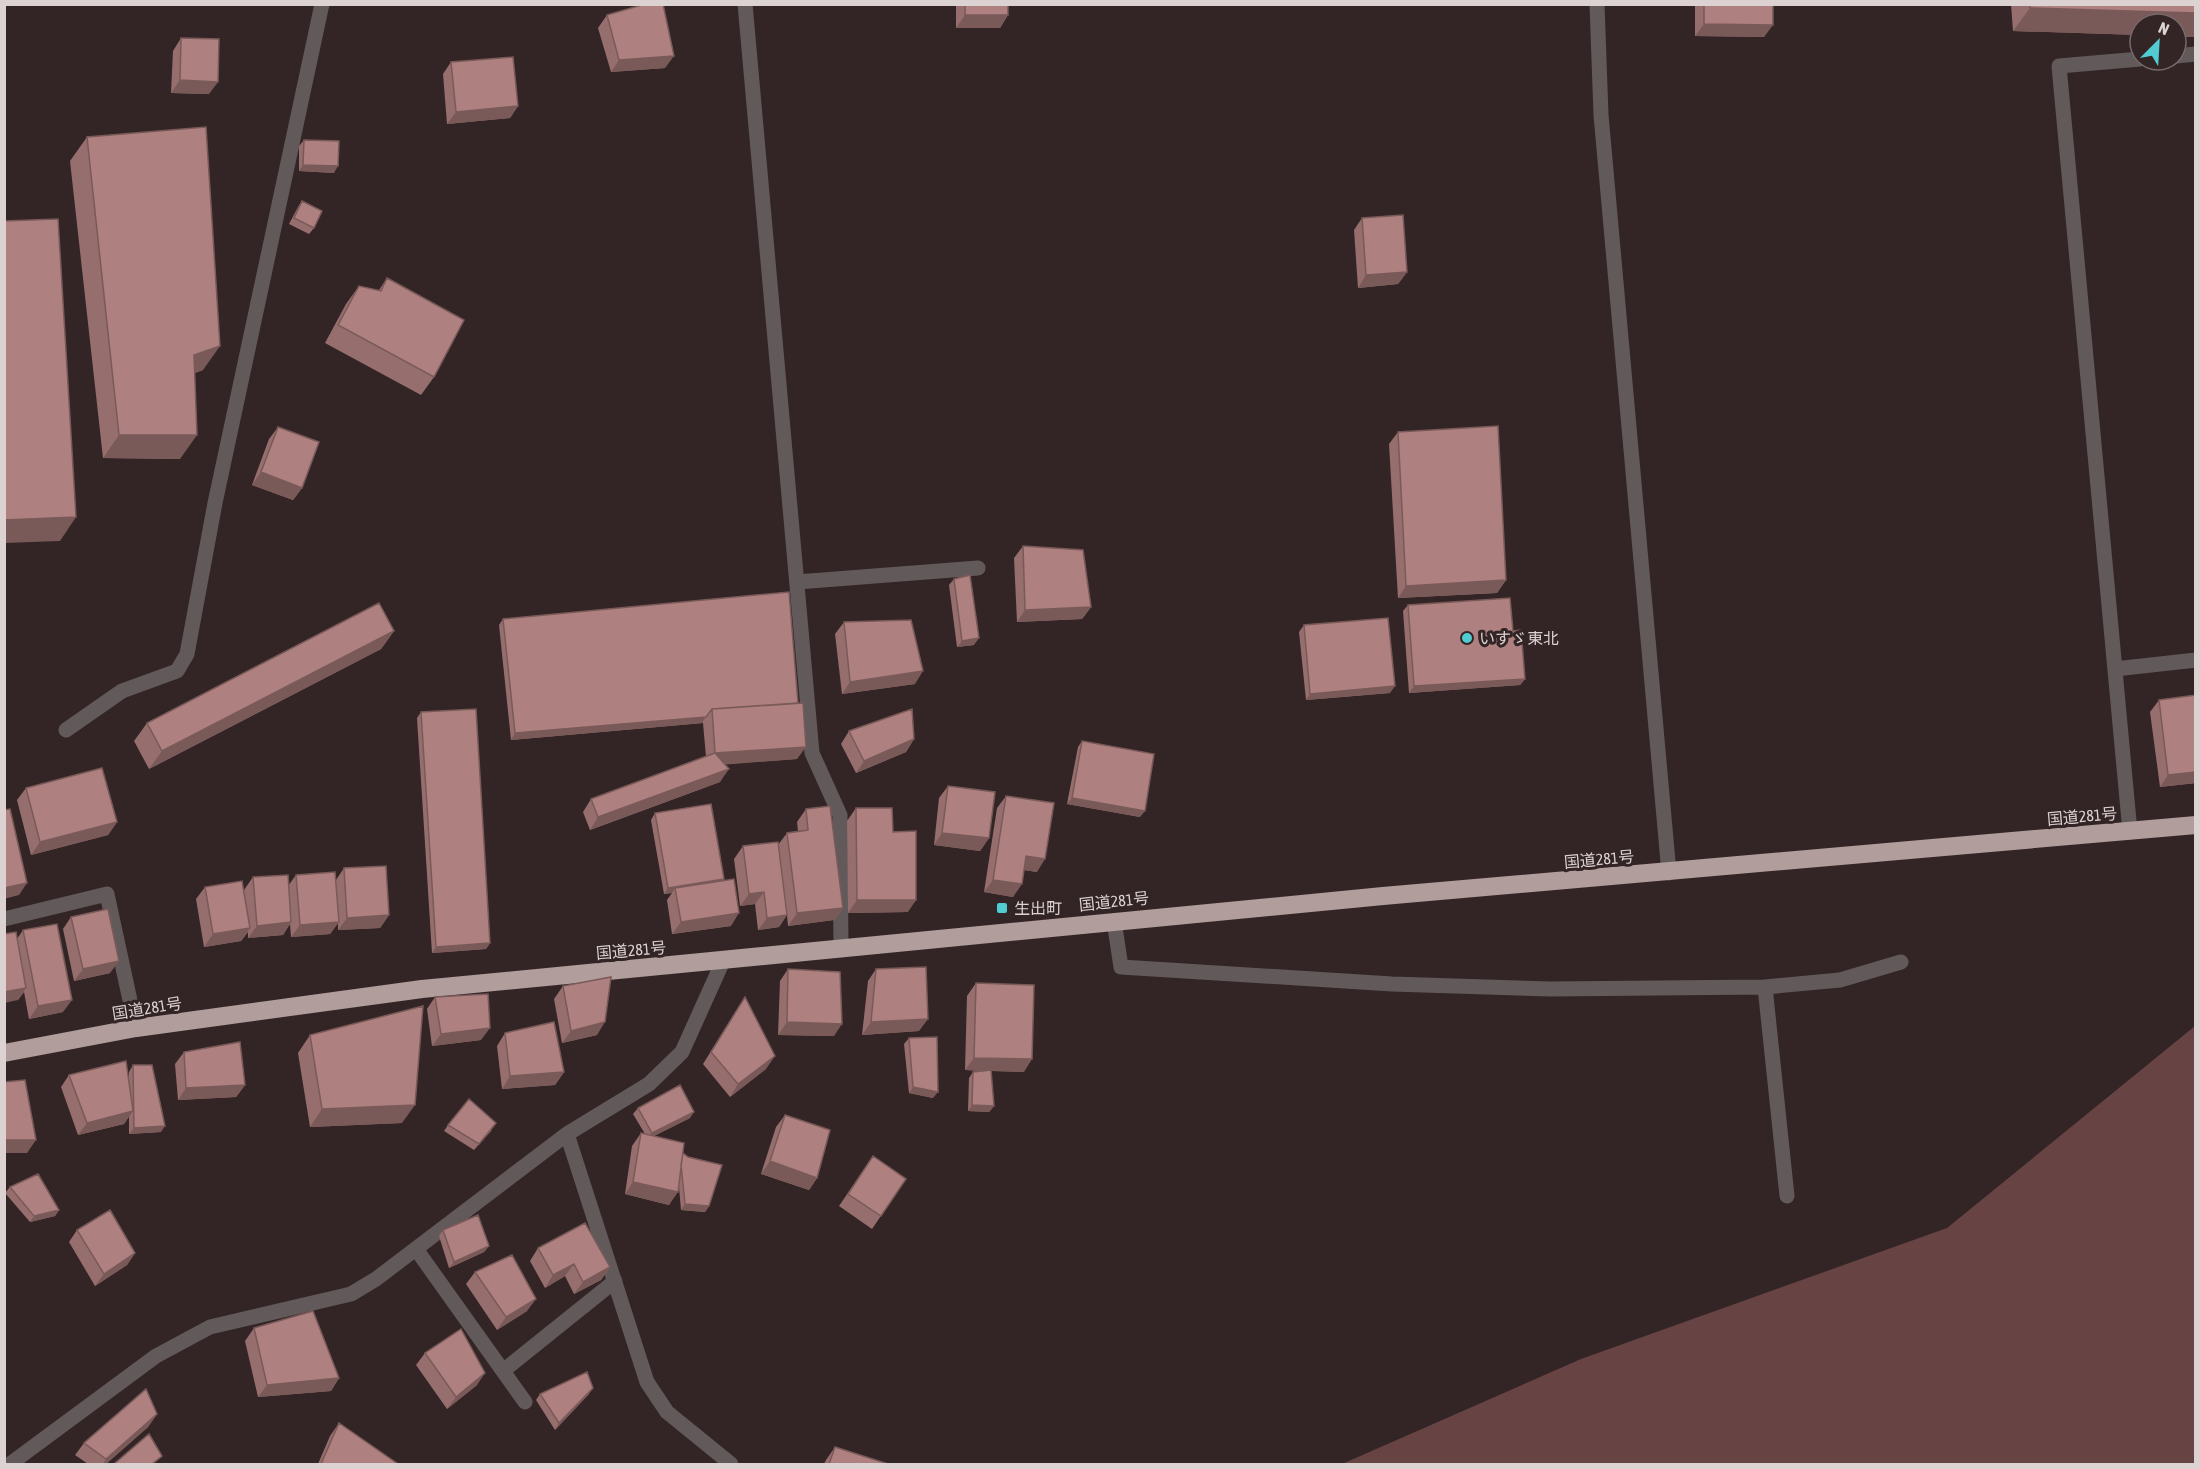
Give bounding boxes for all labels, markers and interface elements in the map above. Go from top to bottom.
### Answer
north arrow [2128,12,2188,72]
text: N [2156,18,2172,38]
place label: いすゞ東北 [1479,629,1559,647]
marker: いすゞ東北 [1460,631,1474,645]
street label: 国道281号 [2046,804,2118,828]
street label: 国道281号 [1563,847,1635,871]
street label: 国道281号 [1078,888,1150,914]
place label: 生出町 [1014,899,1062,917]
marker: 生出町 [995,901,1009,915]
street label: 国道281号 [595,938,667,962]
street label: 国道281号 [111,994,183,1022]

